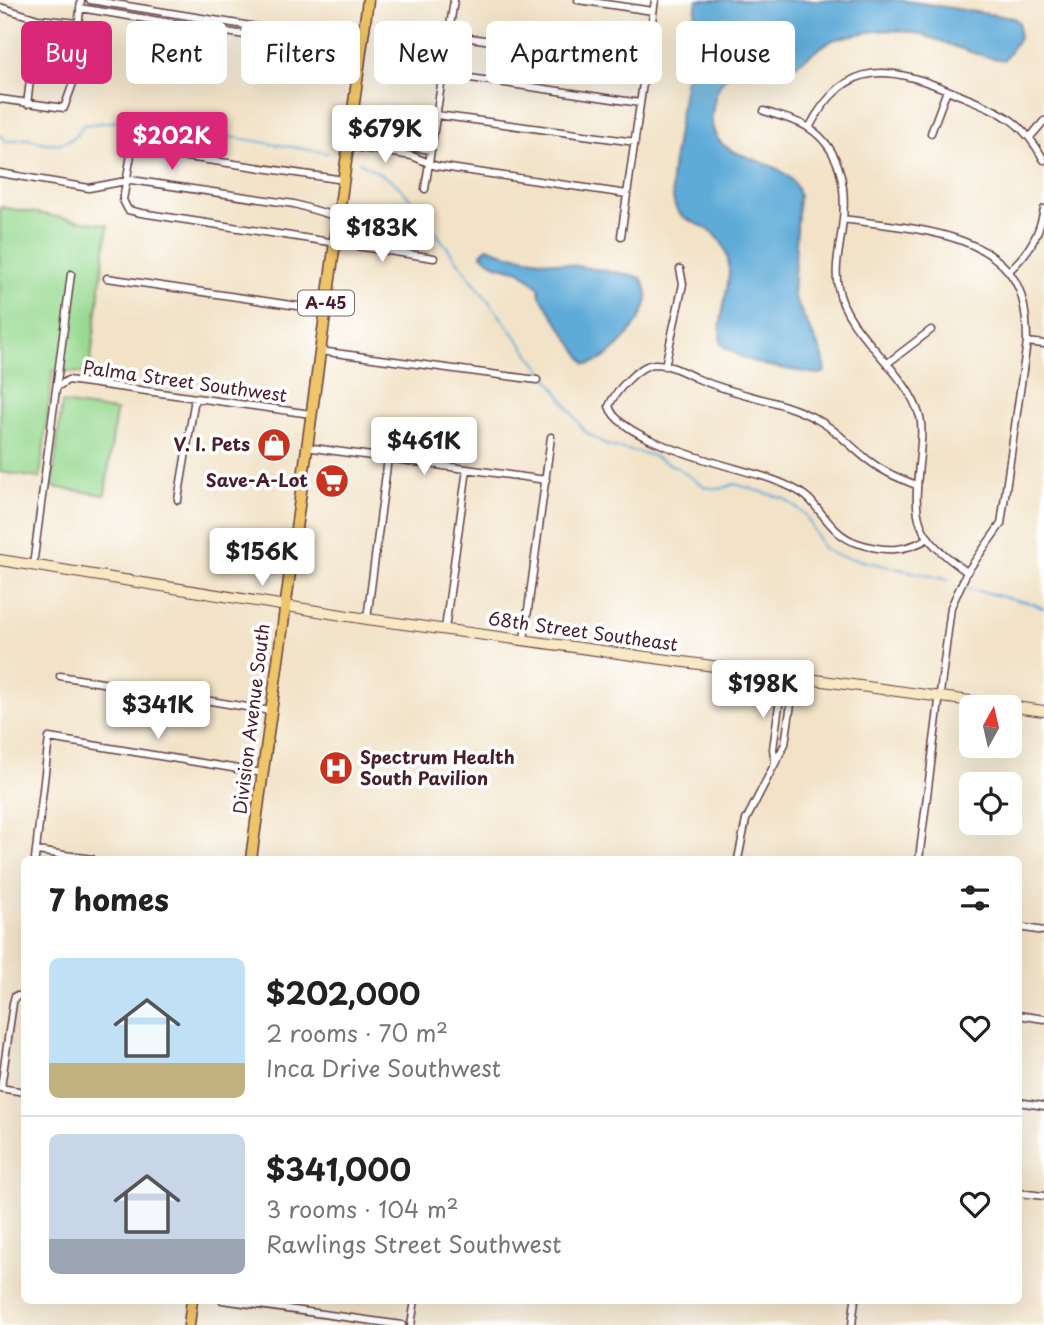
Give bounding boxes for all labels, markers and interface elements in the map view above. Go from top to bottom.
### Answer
chip: Buy [21,21,112,84]
chip: Rent [126,21,227,84]
chip: Filters [241,21,360,84]
chip: New [374,21,472,84]
chip: Apartment [486,21,662,84]
chip: House [676,21,795,84]
pin: $679K [336,106,434,165]
text: $679K [348,110,422,145]
pin: $202K [123,113,221,172]
text: $202K [133,117,211,152]
pin: $183K [333,204,431,264]
text: $183K [346,209,418,244]
road number: A-45 [298,290,354,316]
street label: Palma Street Southwest [82,353,289,408]
pin: $461K [375,418,473,477]
text: $461K [387,422,461,457]
shop icon: V. I. Pets [255,426,293,464]
place label: V. I. Pets [174,430,250,457]
supermarket icon: Save-A-Lot [313,462,351,500]
place label: Save-A-Lot [206,466,308,493]
pin: $156K [213,528,311,588]
text: $156K [226,533,298,568]
street label: 68th Street Southeast [487,604,680,657]
street label: Division Avenue South [225,622,276,816]
pin: $198K [714,660,812,720]
text: $198K [728,665,798,700]
pin: $341K [109,682,207,741]
text: $341K [122,686,194,721]
north arrow [959,695,1022,758]
map controls [959,695,1022,835]
place label: Spectrum Health South Pavilion [360,743,515,791]
hospital icon: Spectrum Health South Pavilion [317,749,355,787]
button: locate [959,772,1022,835]
text: 7 homes [49,876,169,921]
icon: filters [956,879,994,917]
text: $202,000 [266,970,421,1015]
icon: home [105,986,189,1070]
icon: heart [956,1009,994,1047]
text: 2 rooms · 70 m² [266,1015,448,1050]
text: Inca Drive Southwest [266,1050,501,1085]
text: $341,000 [266,1146,411,1191]
icon: home [105,1162,189,1246]
icon: heart [956,1185,994,1223]
text: 3 rooms · 104 m² [266,1191,459,1226]
text: Rawlings Street Southwest [266,1226,561,1261]

